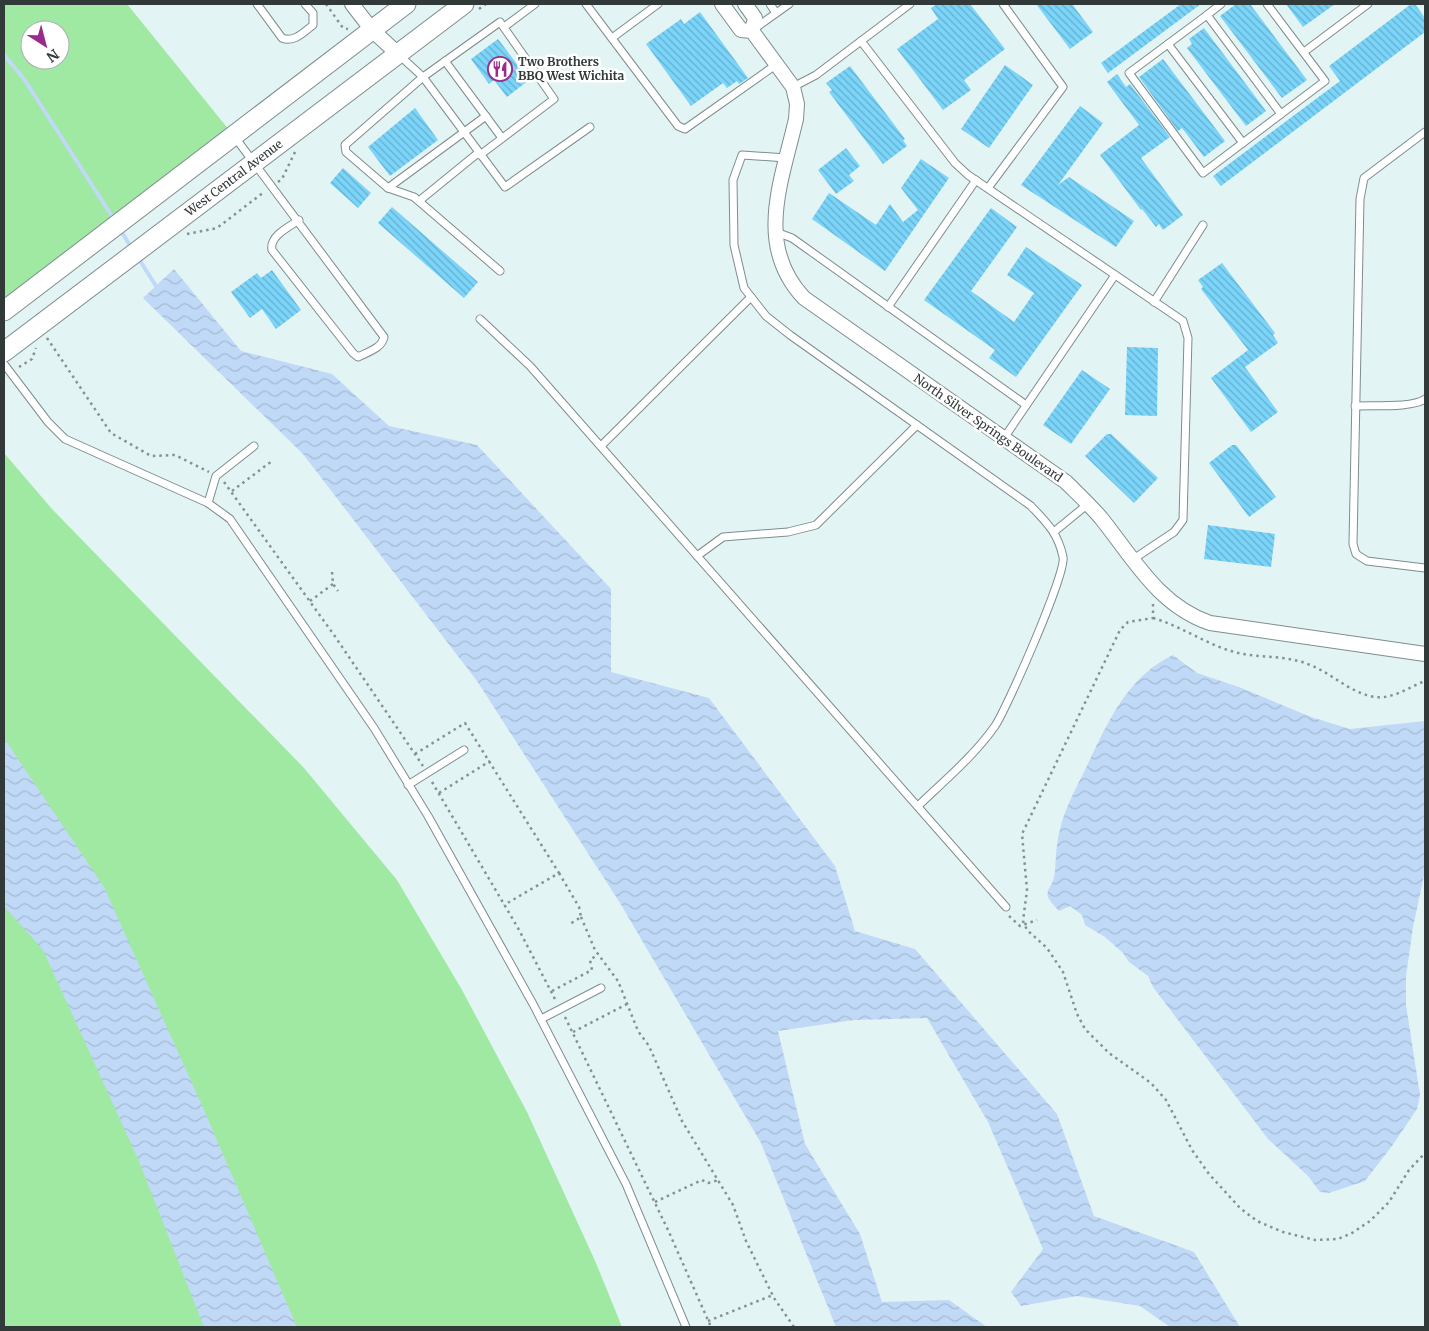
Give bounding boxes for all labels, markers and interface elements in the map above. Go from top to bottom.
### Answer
north arrow [20,20,70,70]
text: N [43,45,62,66]
place label: Two Brothers BBQ West Wichita [518,54,625,83]
restaurant icon: Two Brothers BBQ West Wichita [487,56,513,82]
street label: West Central Avenue [181,136,285,220]
street label: North Silver Springs Boulevard [911,370,1066,485]

